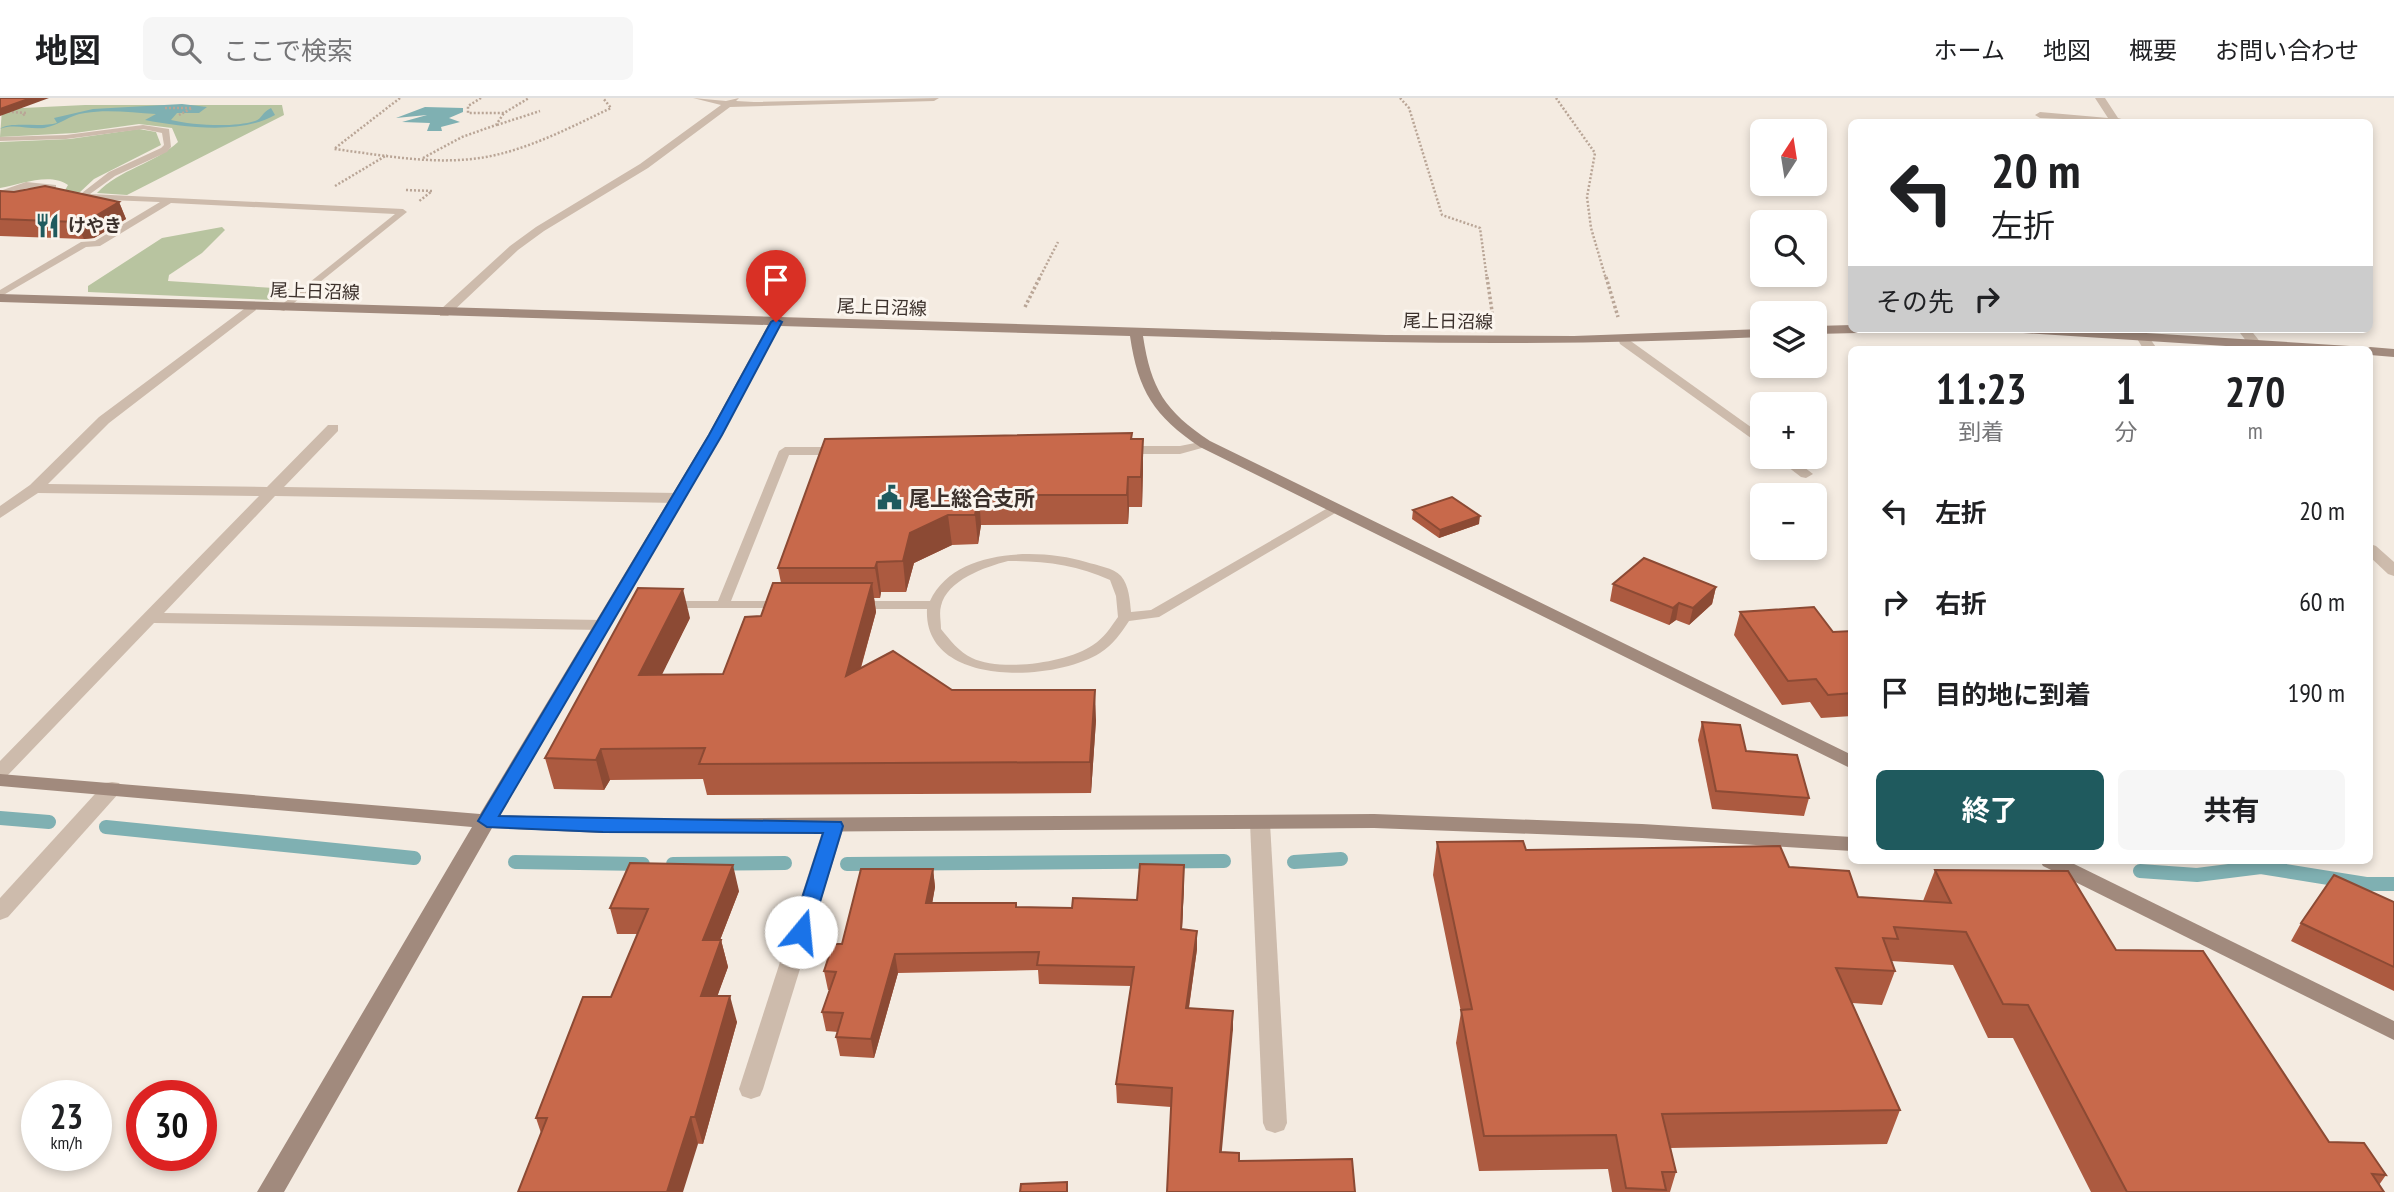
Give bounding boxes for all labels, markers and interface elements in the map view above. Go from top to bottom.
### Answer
search box [143,17,633,80]
text: 地図 [35,28,101,71]
icon: search [167,29,205,67]
text: ここで検索 [223,34,353,67]
text: ホーム [1934,35,2005,66]
text: 地図 [2043,35,2091,66]
text: 概要 [2129,35,2177,66]
text: お問い合わせ [2215,35,2359,66]
north arrow [1750,119,1827,196]
map controls [1750,119,1827,560]
text: 20 m [1991,138,2080,202]
icon: left [1876,147,1967,238]
text: 左折 [1991,204,2055,246]
button: search [1750,210,1827,287]
restaurant icon: けやき [34,211,62,239]
place label: けやき [68,214,122,237]
pin [746,250,806,322]
icon: arrive [757,261,795,299]
street label: 尾上日沼線 [270,278,360,304]
icon: right [1968,280,2006,318]
text: その先 [1876,285,1954,318]
street label: 尾上日沼線 [837,294,927,320]
button: layers [1750,301,1827,378]
street label: 尾上日沼線 [1403,309,1493,333]
text: 11:23 [1936,361,2027,416]
text: 1 [2116,361,2136,416]
text: 270 [2225,364,2285,419]
button: + [1750,392,1827,469]
text: m [2248,416,2263,445]
text: 到着 [1958,417,2004,446]
text: 分 [2114,417,2137,446]
button: − [1750,483,1827,560]
public building icon: 尾上総合支所 [875,484,903,512]
place label: 尾上総合支所 [909,485,1035,512]
icon: left [1876,492,1914,530]
text: 20 m [2299,494,2345,527]
text: 左折 [1935,496,1987,529]
icon: right [1876,583,1914,621]
text: 60 m [2299,585,2345,618]
text: 右折 [1935,587,1987,620]
icon: arrive [1876,674,1914,712]
text: 190 m [2287,676,2345,709]
text: 目的地に到着 [1935,678,2091,711]
button: 終了 [1876,770,2104,850]
button: 共有 [2118,770,2345,850]
position arrow [764,895,838,969]
speed limit sign: 30 [126,1080,217,1171]
text: 23 [50,1093,83,1139]
text: km/h [51,1131,82,1154]

